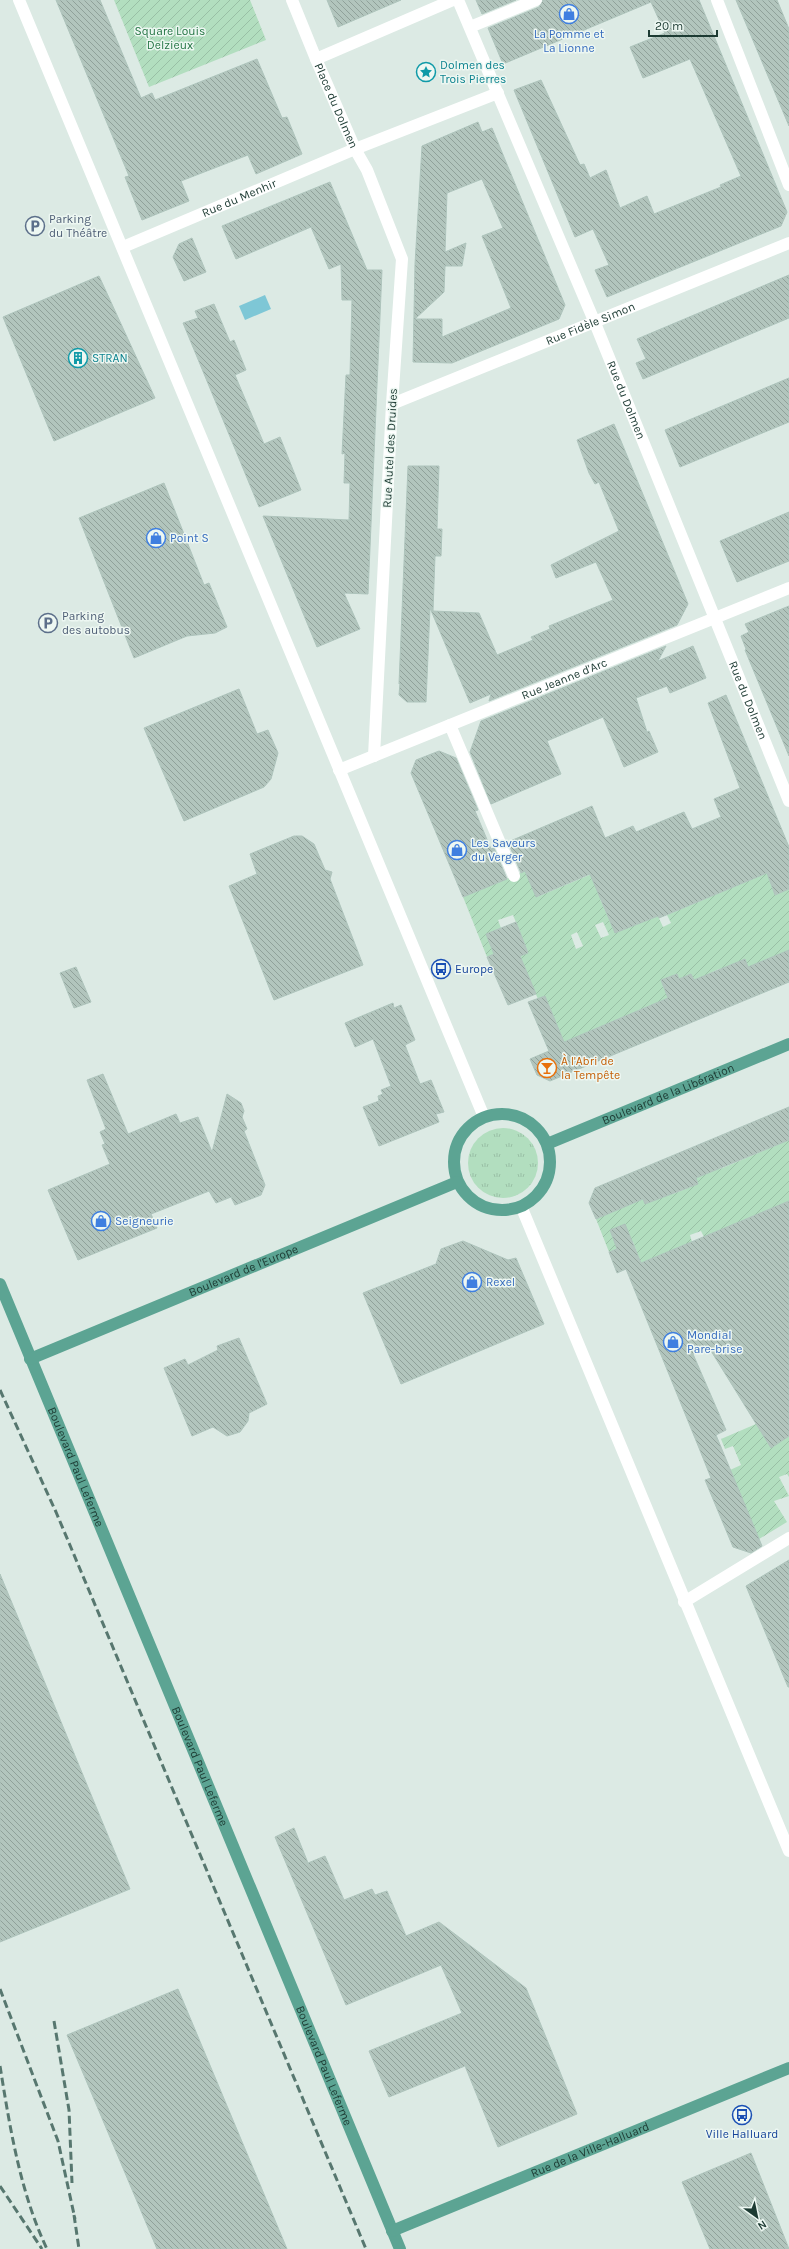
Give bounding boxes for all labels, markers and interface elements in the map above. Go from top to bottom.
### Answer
shop icon: La Pomme et La Lionne [558,3,580,25]
scale bar [649,12,717,38]
text: 20 m [655,19,683,33]
park label: Square Louis Delzieux [135,24,205,52]
place label: La Pomme et La Lionne [534,27,605,55]
place label: Dolmen des Trois Pierres [440,58,506,86]
street label: Place du Dolmen [312,61,361,150]
place icon: Dolmen des Trois Pierres [415,61,437,83]
street label: Rue du Menhir [200,176,279,220]
place label: Parking du Théâtre [49,212,107,240]
parking icon: Parking du Théâtre [24,215,46,237]
street label: Rue Fidèle Simon [544,299,637,348]
building icon: STRAN [67,347,89,369]
place label: STRAN [92,351,128,365]
street label: Rue du Dolmen [604,359,648,441]
street label: Rue Autel des Druides [380,388,400,508]
shop icon: Point S [145,527,167,549]
place label: Point S [170,531,209,545]
place label: Parking des autobus [62,609,130,637]
parking icon: Parking des autobus [37,612,59,634]
street label: Rue Jeanne d'Arc [519,655,609,702]
street label: Rue du Dolmen [726,659,770,742]
place label: Les Saveurs du Verger [471,836,536,864]
shop icon: Les Saveurs du Verger [446,839,468,861]
bus stop icon: Europe [430,958,452,980]
place label: Europe [455,962,493,976]
place label: À l'Abri de la Tempête [561,1053,620,1082]
bar icon: À l'Abri de la Tempête [536,1057,558,1079]
street label: Boulevard de la Libération [600,1060,736,1128]
shop icon: Seigneurie [90,1210,112,1232]
place label: Seigneurie [115,1214,174,1228]
street label: Boulevard de l'Europe [187,1242,300,1299]
shop icon: Rexel [461,1271,483,1293]
place label: Rexel [486,1275,515,1289]
place label: Mondial Pare-brise [687,1328,742,1356]
shop icon: Mondial Pare-brise [662,1331,684,1353]
street label: Boulevard Paul Leferme [45,1405,107,1529]
street label: Boulevard Paul Leferme [169,1704,231,1828]
street label: Boulevard Paul Leferme [293,2004,355,2128]
bus stop icon: Ville Halluard [731,2104,753,2126]
street label: Rue de la Ville-Halluard [529,2119,651,2180]
place label: Ville Halluard [706,2127,778,2141]
north arrow [737,2197,777,2237]
text: N [755,2217,769,2233]

